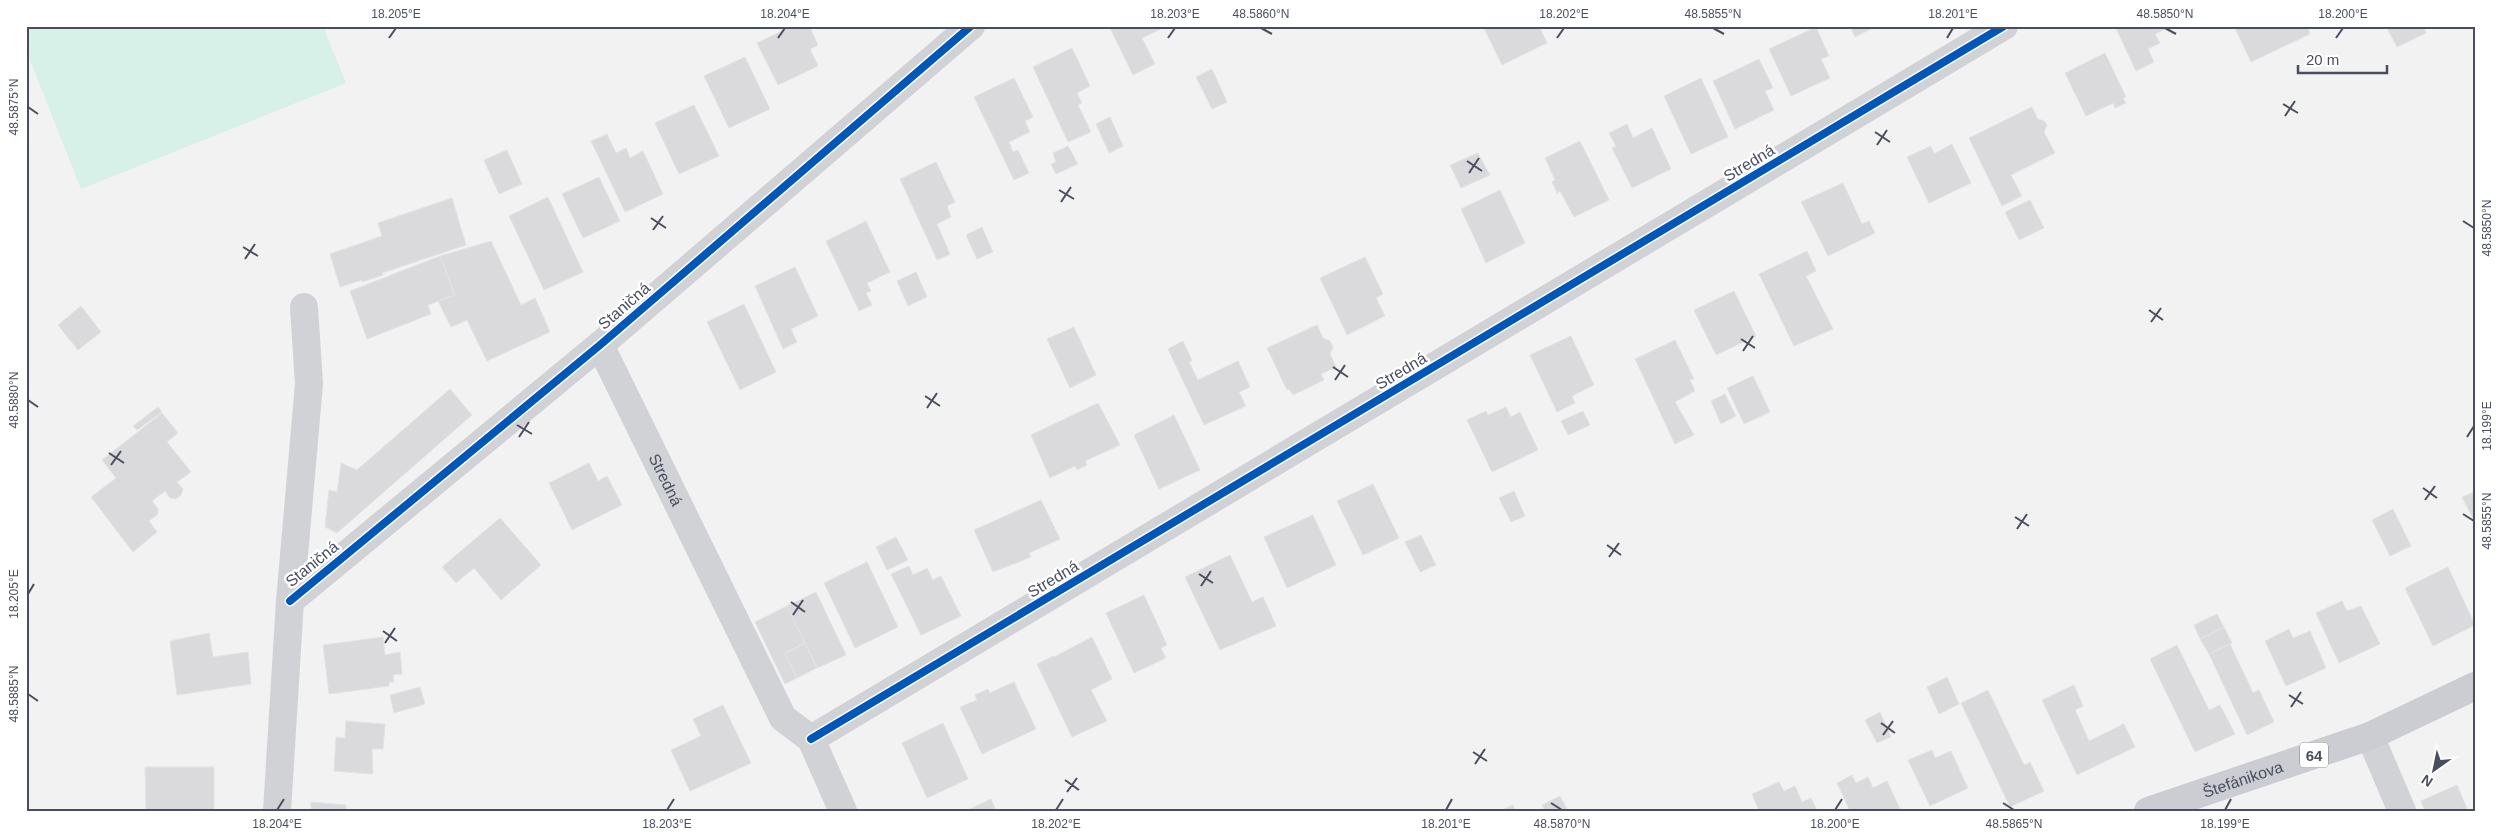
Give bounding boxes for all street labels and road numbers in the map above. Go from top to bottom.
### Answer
street label: Stredná [1721,141,1777,185]
street label: Staničná [595,279,653,333]
street label: Stredná [1373,349,1429,393]
street label: Stredná [646,451,686,509]
street label: Staničná [282,538,342,590]
street label: Stredná [1025,557,1081,601]
road number: 64 [2300,742,2328,768]
street label: Štefánikova [2200,758,2285,800]

